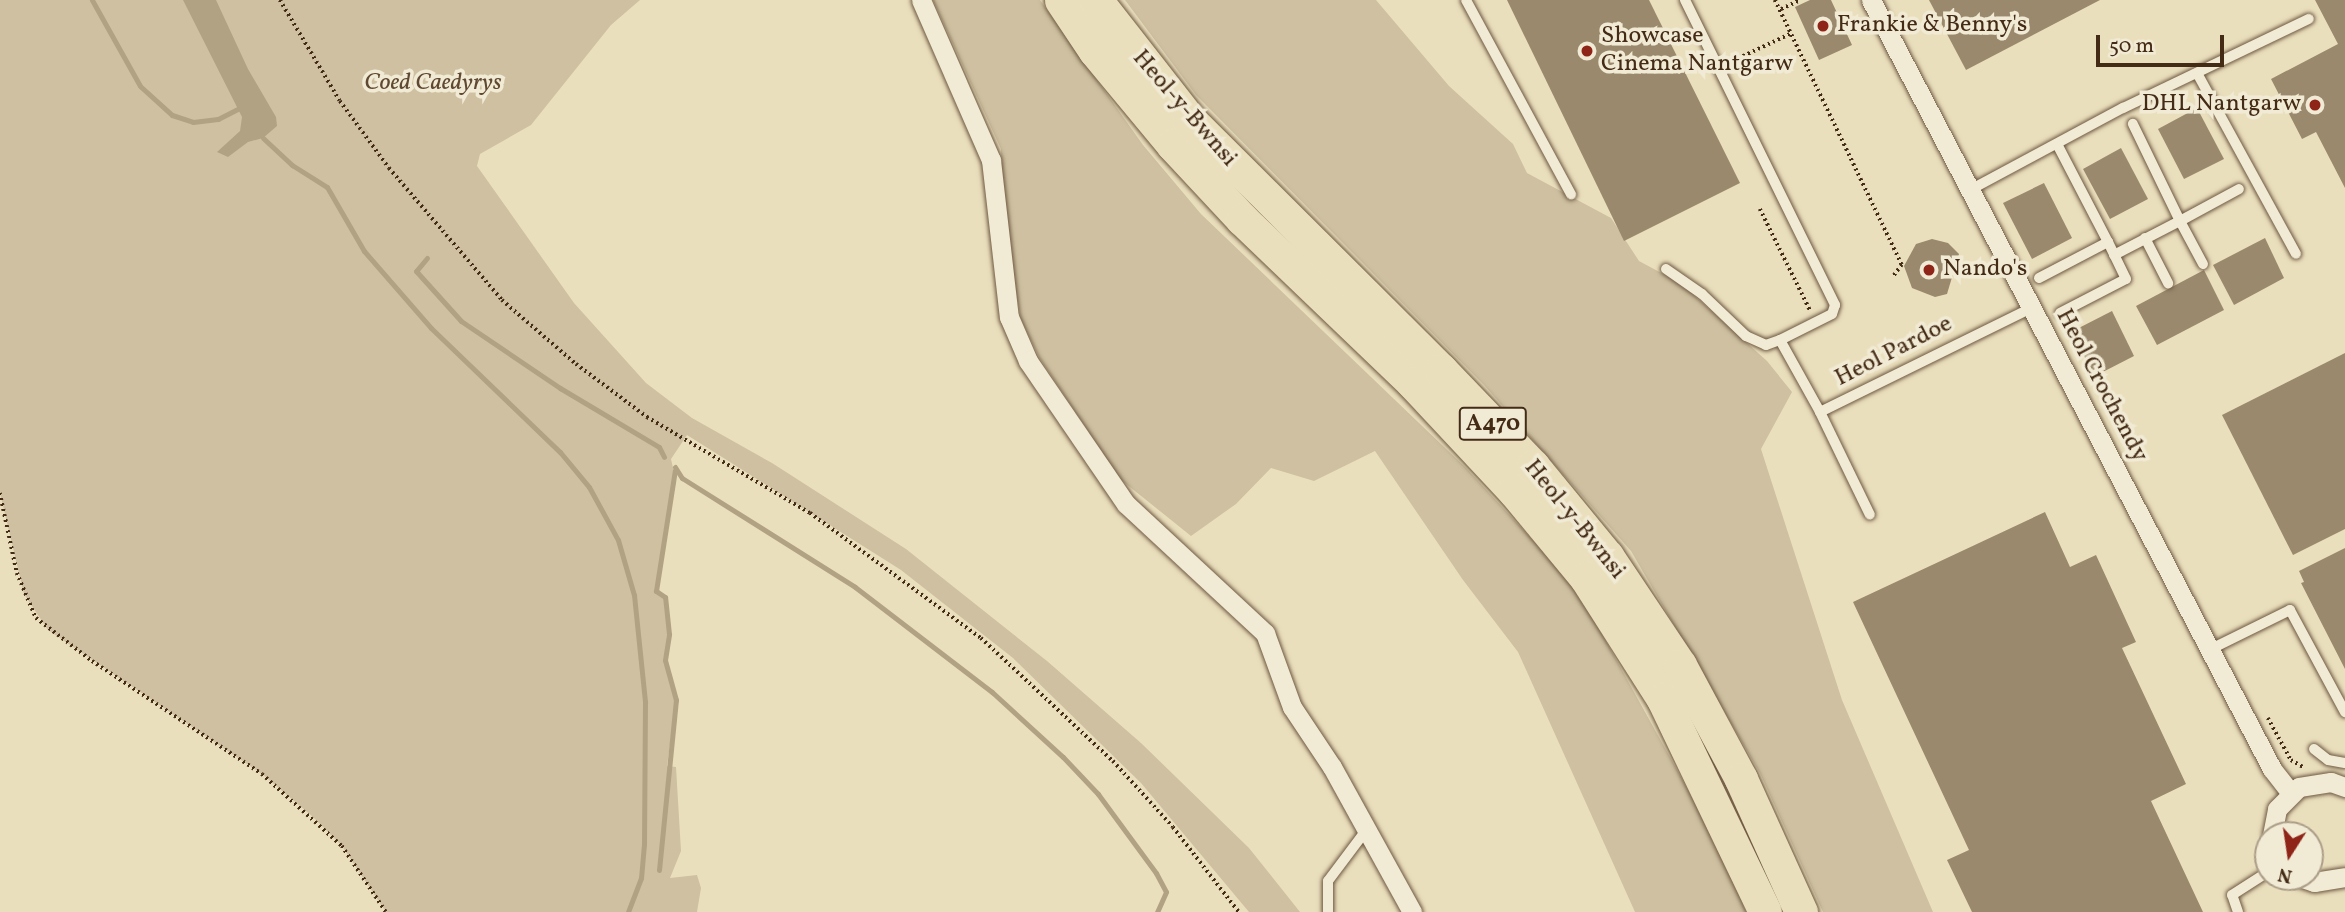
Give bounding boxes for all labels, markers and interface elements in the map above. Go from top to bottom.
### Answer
place label: Frankie & Benny's [1837,12,2027,40]
marker: Frankie & Benny's [1815,18,1831,34]
scale bar [2100,21,2228,65]
place label: Showcase Cinema Nantgarw [1601,23,1793,79]
text: 50 m [2109,32,2154,61]
marker: Showcase Cinema Nantgarw [1579,43,1595,59]
street label: Heol-y-Bwnsi [1125,45,1243,173]
park label: Coed Caedyrys [364,70,502,98]
place label: DHL Nantgarw [2142,91,2301,119]
marker: DHL Nantgarw [2307,97,2323,113]
place label: Nando's [1943,256,2027,284]
marker: Nando's [1921,262,1937,278]
street label: Heol Crochendy [2049,305,2153,467]
street label: Heol Pardoe [1831,310,1957,394]
road number: A470 [1458,404,1528,444]
street label: Heol-y-Bwnsi [1517,454,1631,586]
north arrow [2254,821,2324,891]
text: N [2276,860,2295,889]

